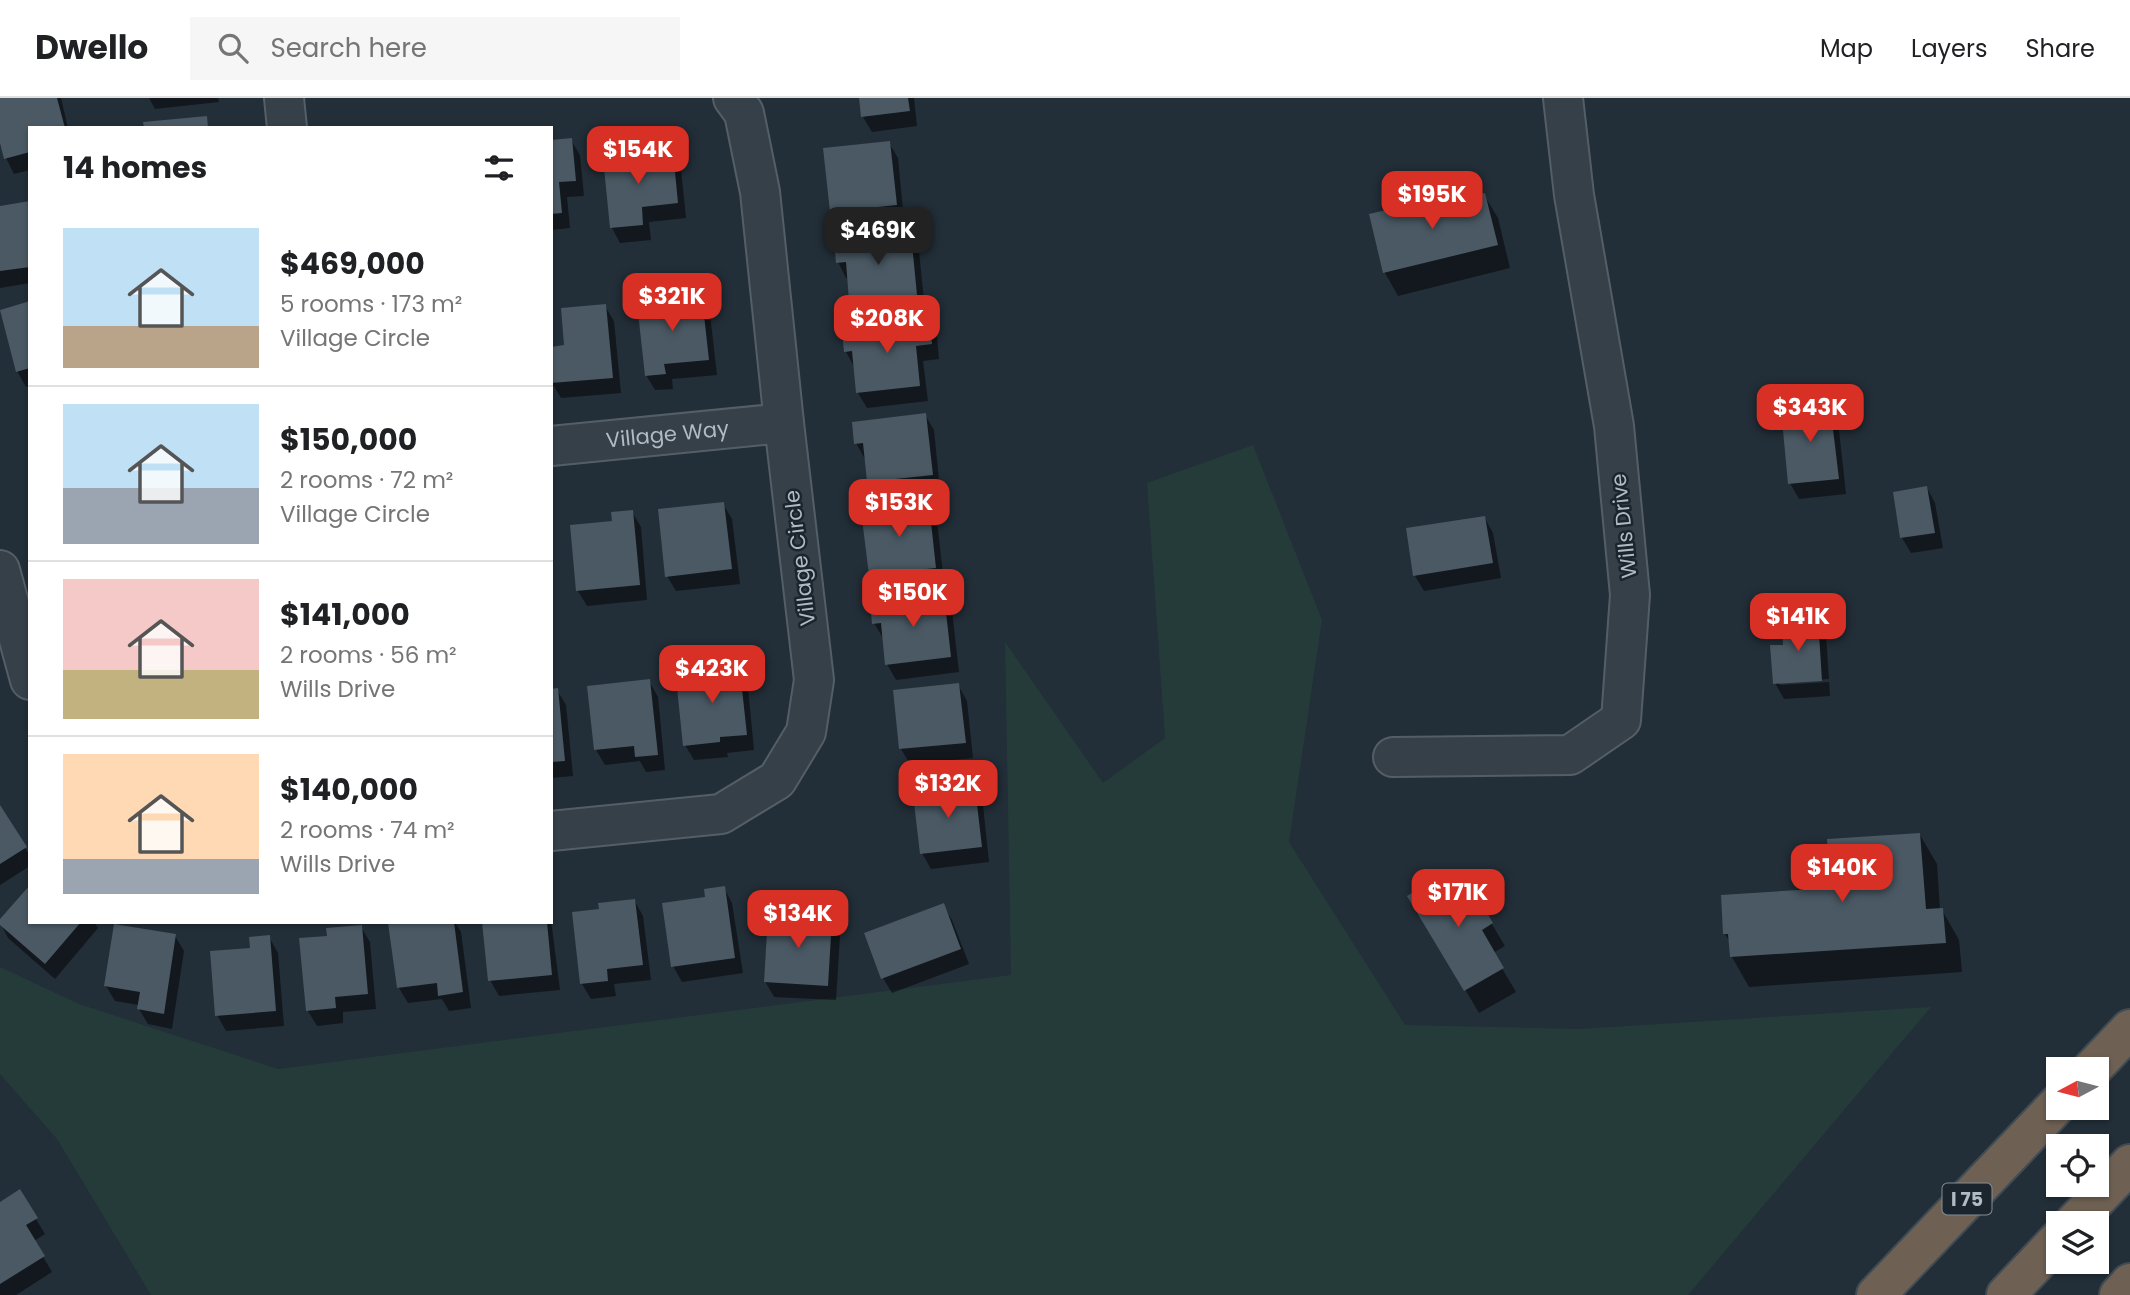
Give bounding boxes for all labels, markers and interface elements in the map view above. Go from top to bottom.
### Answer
search box [190,17,680,80]
text: Dwello [35,24,148,71]
icon: search [214,29,252,67]
text: Search here [270,30,427,66]
text: Map [1820,32,1873,65]
text: Layers [1911,32,1987,65]
text: Share [2025,32,2095,65]
pin: $154K [589,126,687,186]
text: $154K [603,133,673,165]
text: 14 homes [63,146,207,189]
icon: filters [480,149,518,187]
pin: $195K [1383,172,1481,231]
text: $195K [1398,178,1466,210]
pin: $469K [829,208,927,267]
text: $469K [840,214,916,246]
text: $469,000 [280,242,425,285]
icon: home [119,256,203,340]
pin: $321K [623,274,721,333]
text: $321K [639,280,705,312]
text: 5 rooms · 173 m² [280,288,462,320]
pin: $208K [838,296,936,355]
text: $208K [850,302,924,334]
text: Village Circle [280,322,430,354]
pin: $343K [1761,384,1859,444]
text: $343K [1773,391,1847,423]
street label: Village Way [605,414,730,454]
text: $150,000 [280,418,417,461]
icon: home [119,432,203,516]
text: 2 rooms · 72 m² [280,464,453,496]
street label: Wills Drive [1604,472,1643,580]
pin: $153K [850,480,948,539]
text: $153K [865,486,933,518]
street label: Village Circle [777,488,822,628]
text: Village Circle [280,498,430,530]
pin: $150K [864,570,962,629]
text: $150K [878,576,948,608]
text: $141,000 [280,593,410,636]
pin: $141K [1749,594,1847,653]
text: $141K [1766,600,1830,632]
icon: home [119,607,203,691]
text: 2 rooms · 56 m² [280,639,457,671]
pin: $423K [663,646,761,705]
text: $423K [675,652,749,684]
text: Wills Drive [280,673,395,705]
pin: $132K [899,760,997,820]
text: $132K [915,767,981,799]
text: $140,000 [280,768,418,811]
icon: home [119,782,203,866]
text: 2 rooms · 74 m² [280,814,455,846]
pin: $140K [1793,844,1891,904]
text: Wills Drive [280,848,395,880]
text: $140K [1807,851,1877,883]
pin: $171K [1409,870,1507,929]
text: $171K [1428,876,1488,908]
pin: $134K [749,890,847,950]
text: $134K [763,897,833,929]
north arrow [2046,1057,2109,1120]
map controls [2046,1057,2109,1274]
button: locate [2046,1134,2109,1197]
road number: I 75 [1942,1184,1992,1214]
button: layers [2046,1211,2109,1274]

